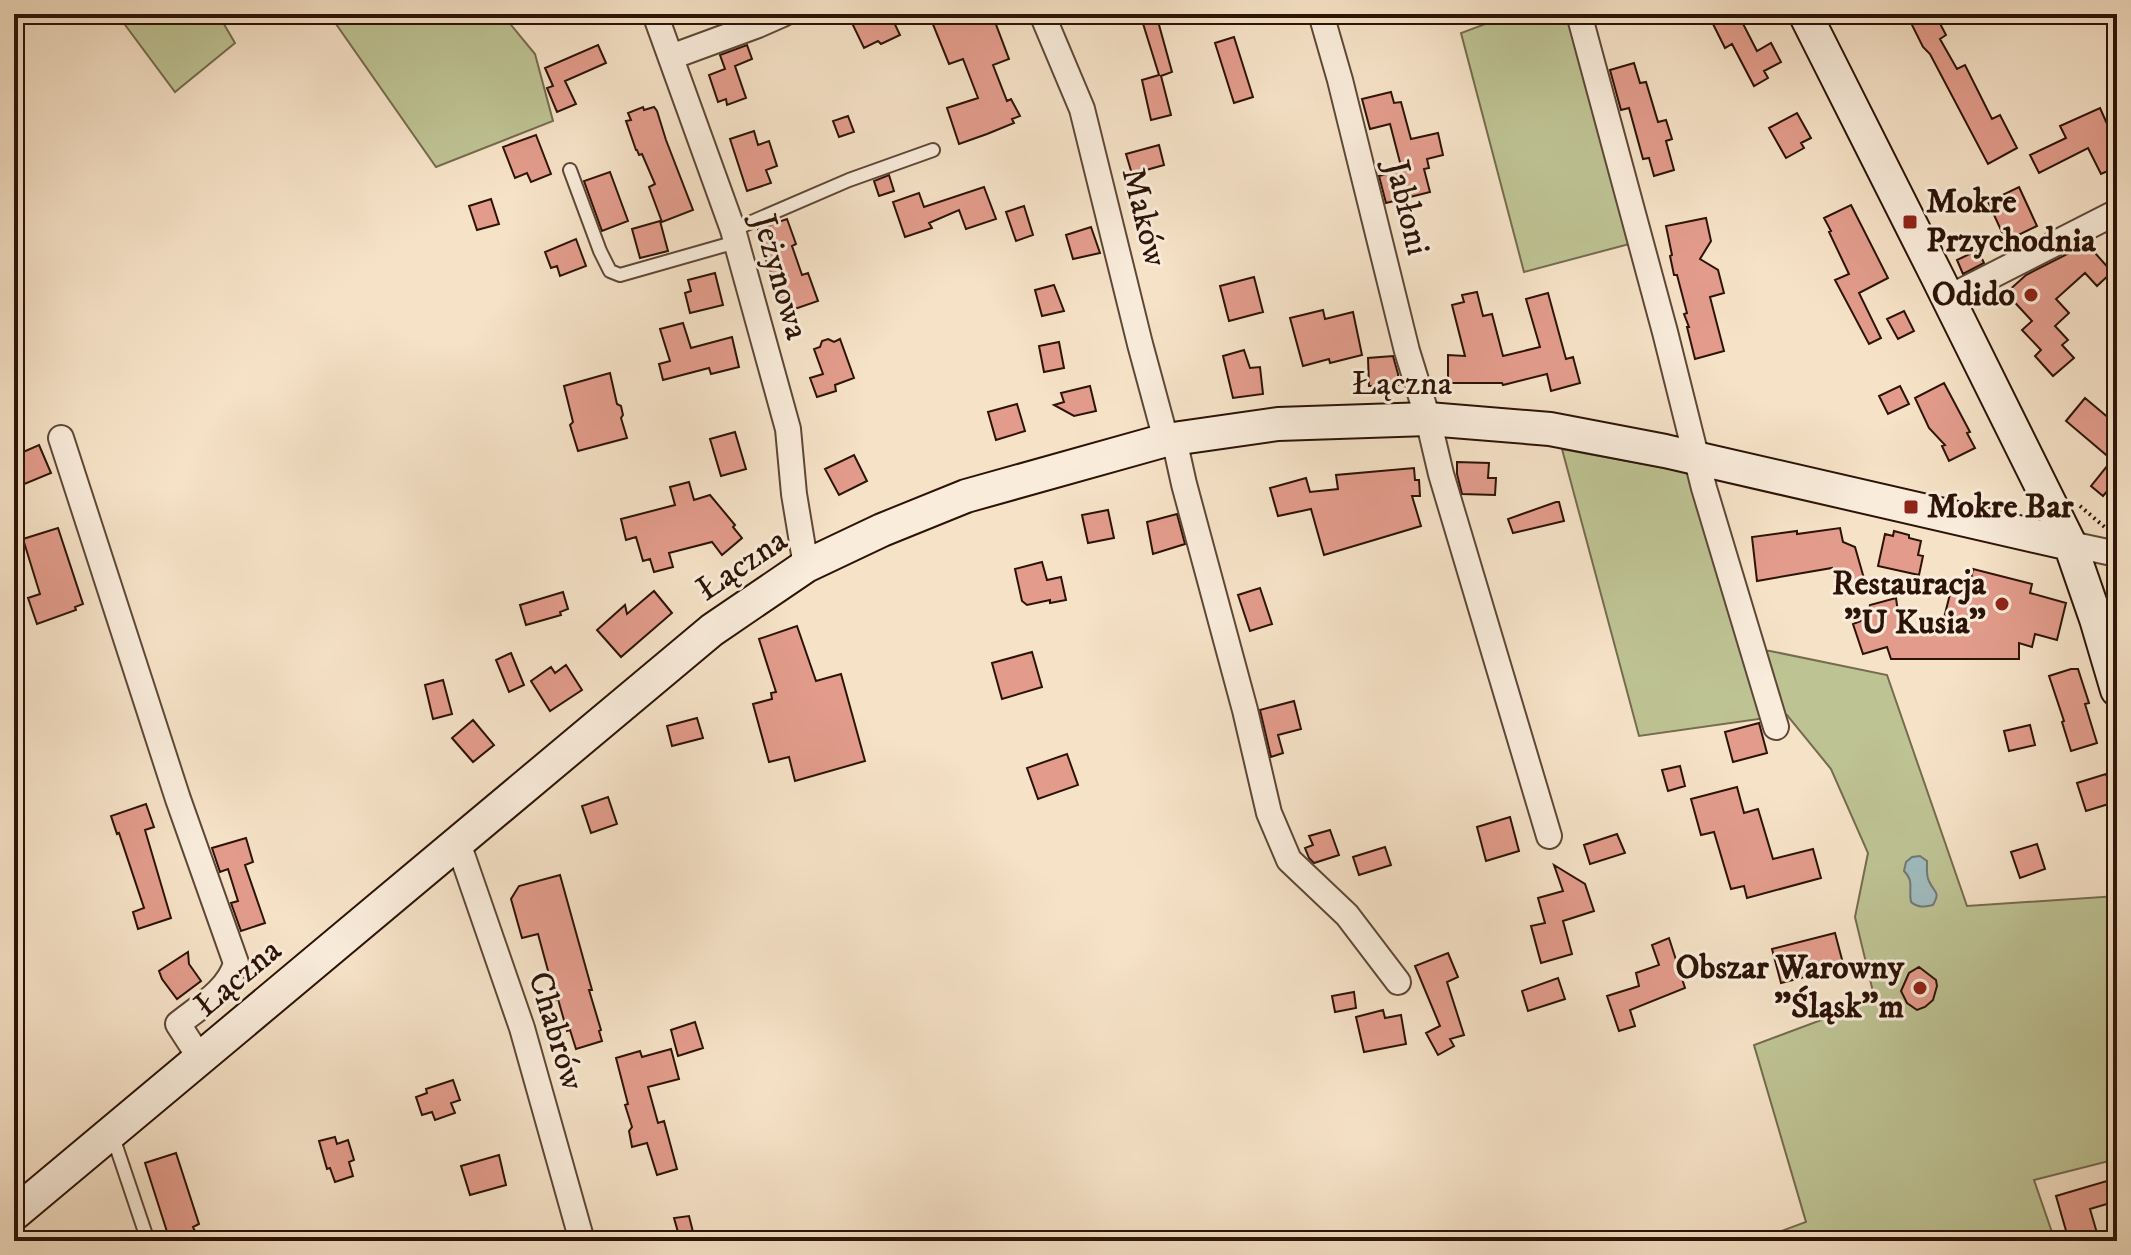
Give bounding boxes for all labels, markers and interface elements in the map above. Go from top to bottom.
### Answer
street label: Jabłoni [1374,153,1439,260]
street label: Maków [1111,163,1177,271]
place label: Mokre Przychodnia [1926,181,2096,262]
street label: Jeżynowa [741,207,818,345]
marker: Mokre Przychodnia [1901,213,1919,231]
place label: Odido [1932,274,2015,316]
marker: Odido [2022,286,2040,304]
street label: Łączna [1352,363,1453,405]
place label: Mokre Bar [1927,486,2074,528]
marker: Mokre Bar [1902,498,1920,516]
street label: Łączna [689,519,796,611]
place label: Restauracja "U Kusia" [1832,563,1987,644]
marker: Restauracja "U Kusia" [1993,595,2011,613]
street label: Łączna [186,929,290,1026]
place label: Obszar Warowny "Śląsk"m [1675,947,1905,1028]
street label: Chabrów [518,967,594,1096]
marker: Obszar Warowny "Śląsk"m [1911,979,1929,997]

